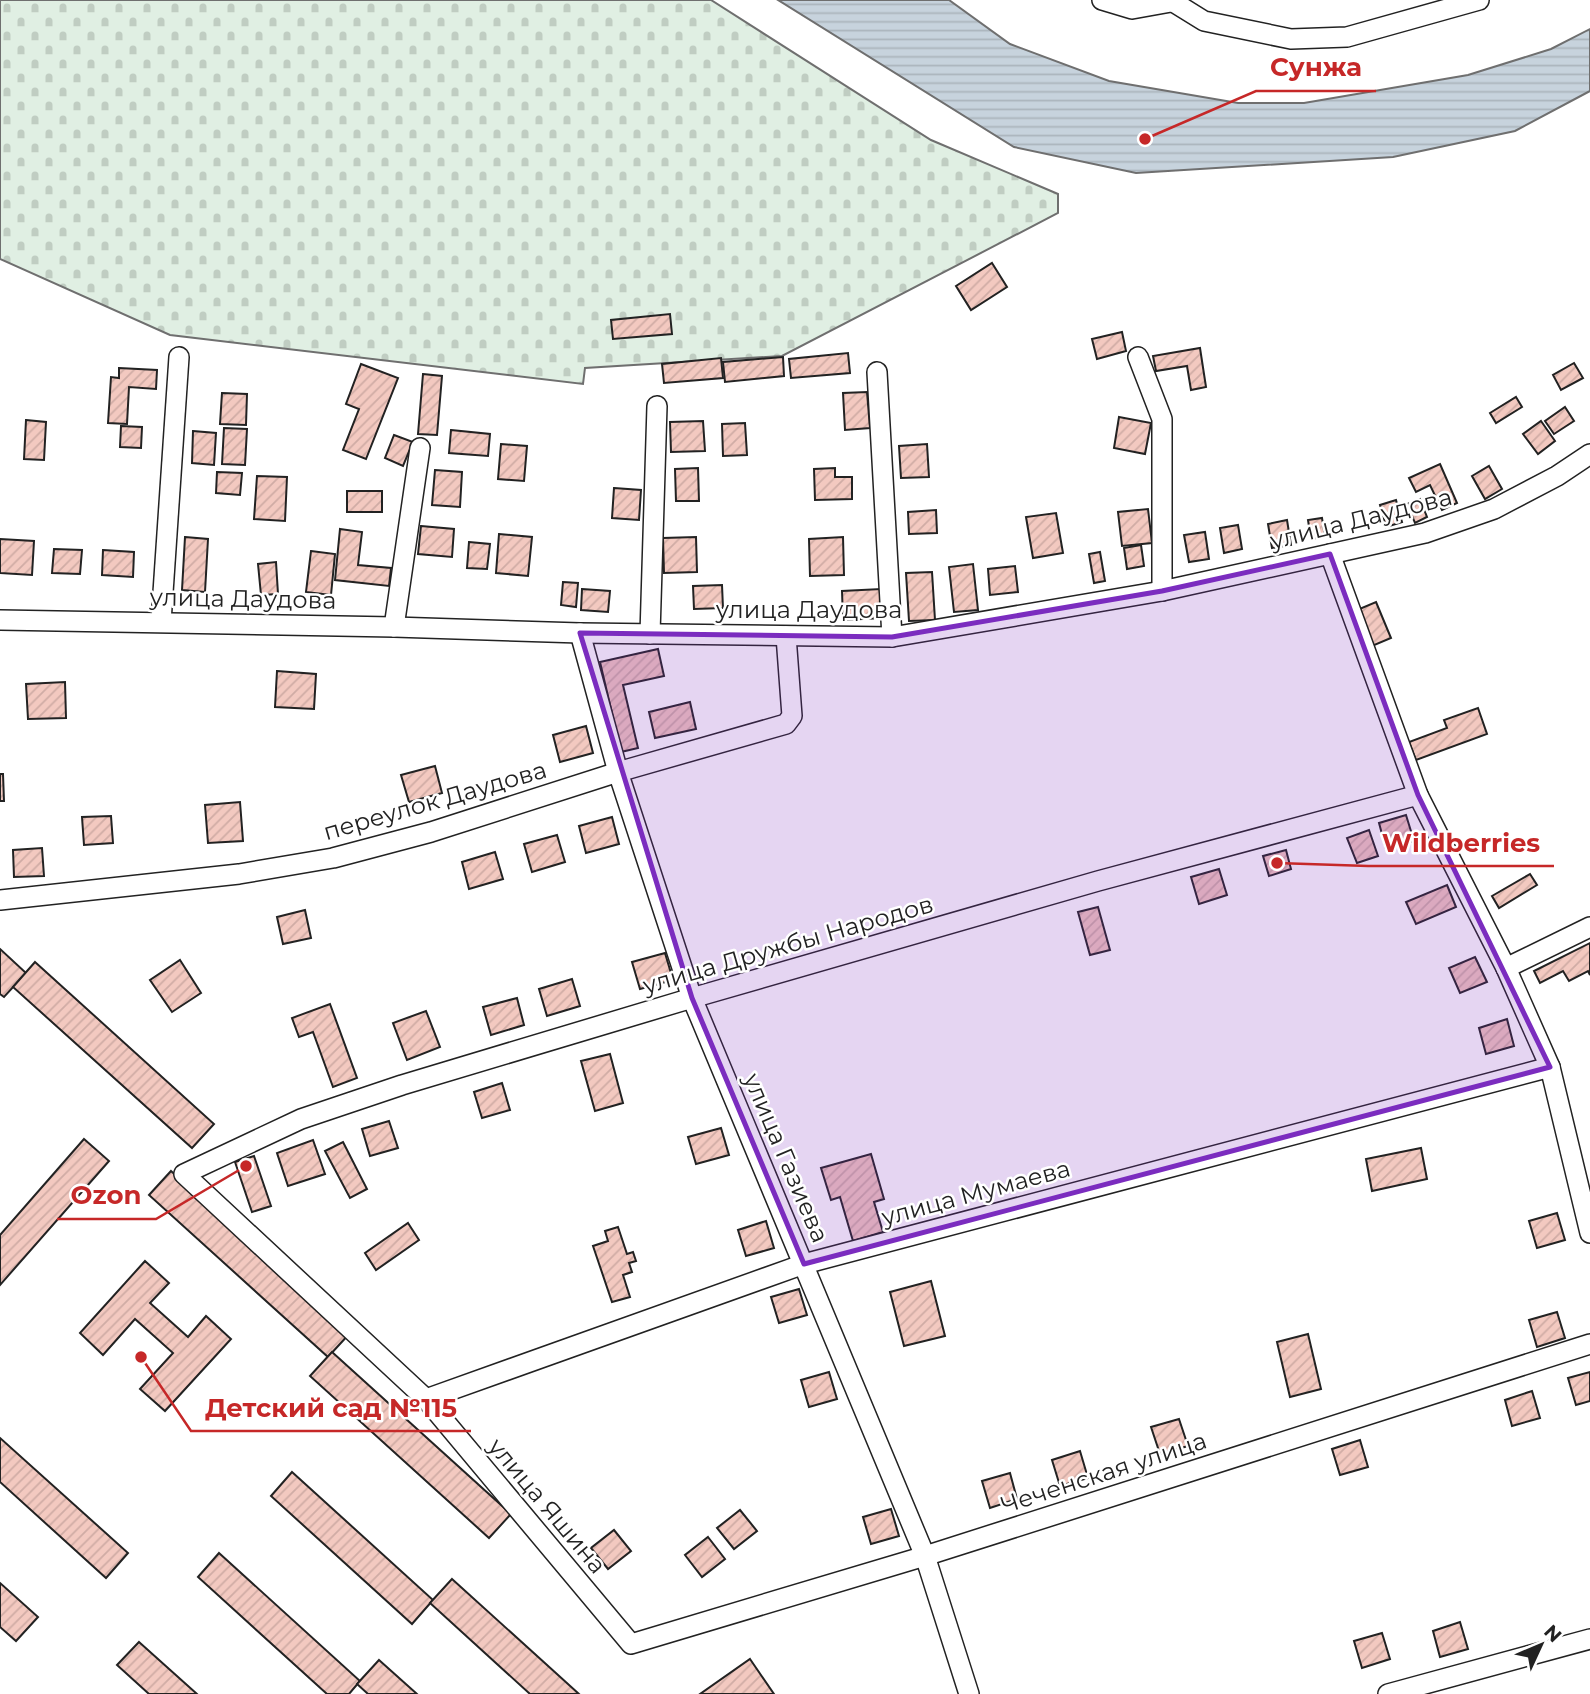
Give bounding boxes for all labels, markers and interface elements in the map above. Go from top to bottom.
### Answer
callout: Сунжа [1256,44,1376,91]
text: Сунжа [1270,51,1362,83]
street label: улица Даудова [1266,482,1455,555]
street label: улица Даудова [148,582,337,615]
street label: улица Даудова [715,595,902,624]
street label: переулок Даудова [320,755,550,846]
callout: Wildberries [1368,819,1554,866]
text: Wildberries [1382,827,1540,859]
street label: улица Дружбы Народов [638,889,936,1000]
street label: улица Газиева [737,1068,835,1247]
street label: улица Мумаева [877,1153,1073,1232]
callout: Ozon [57,1172,156,1219]
text: Ozon [71,1179,141,1211]
callout: Детский сад №115 [191,1384,471,1431]
text: Детский сад №115 [205,1392,457,1424]
street label: Чеченская улица [997,1426,1210,1519]
street label: улица Яшина [482,1431,612,1579]
north arrow [1506,1610,1576,1680]
text: N [1539,1620,1566,1647]

